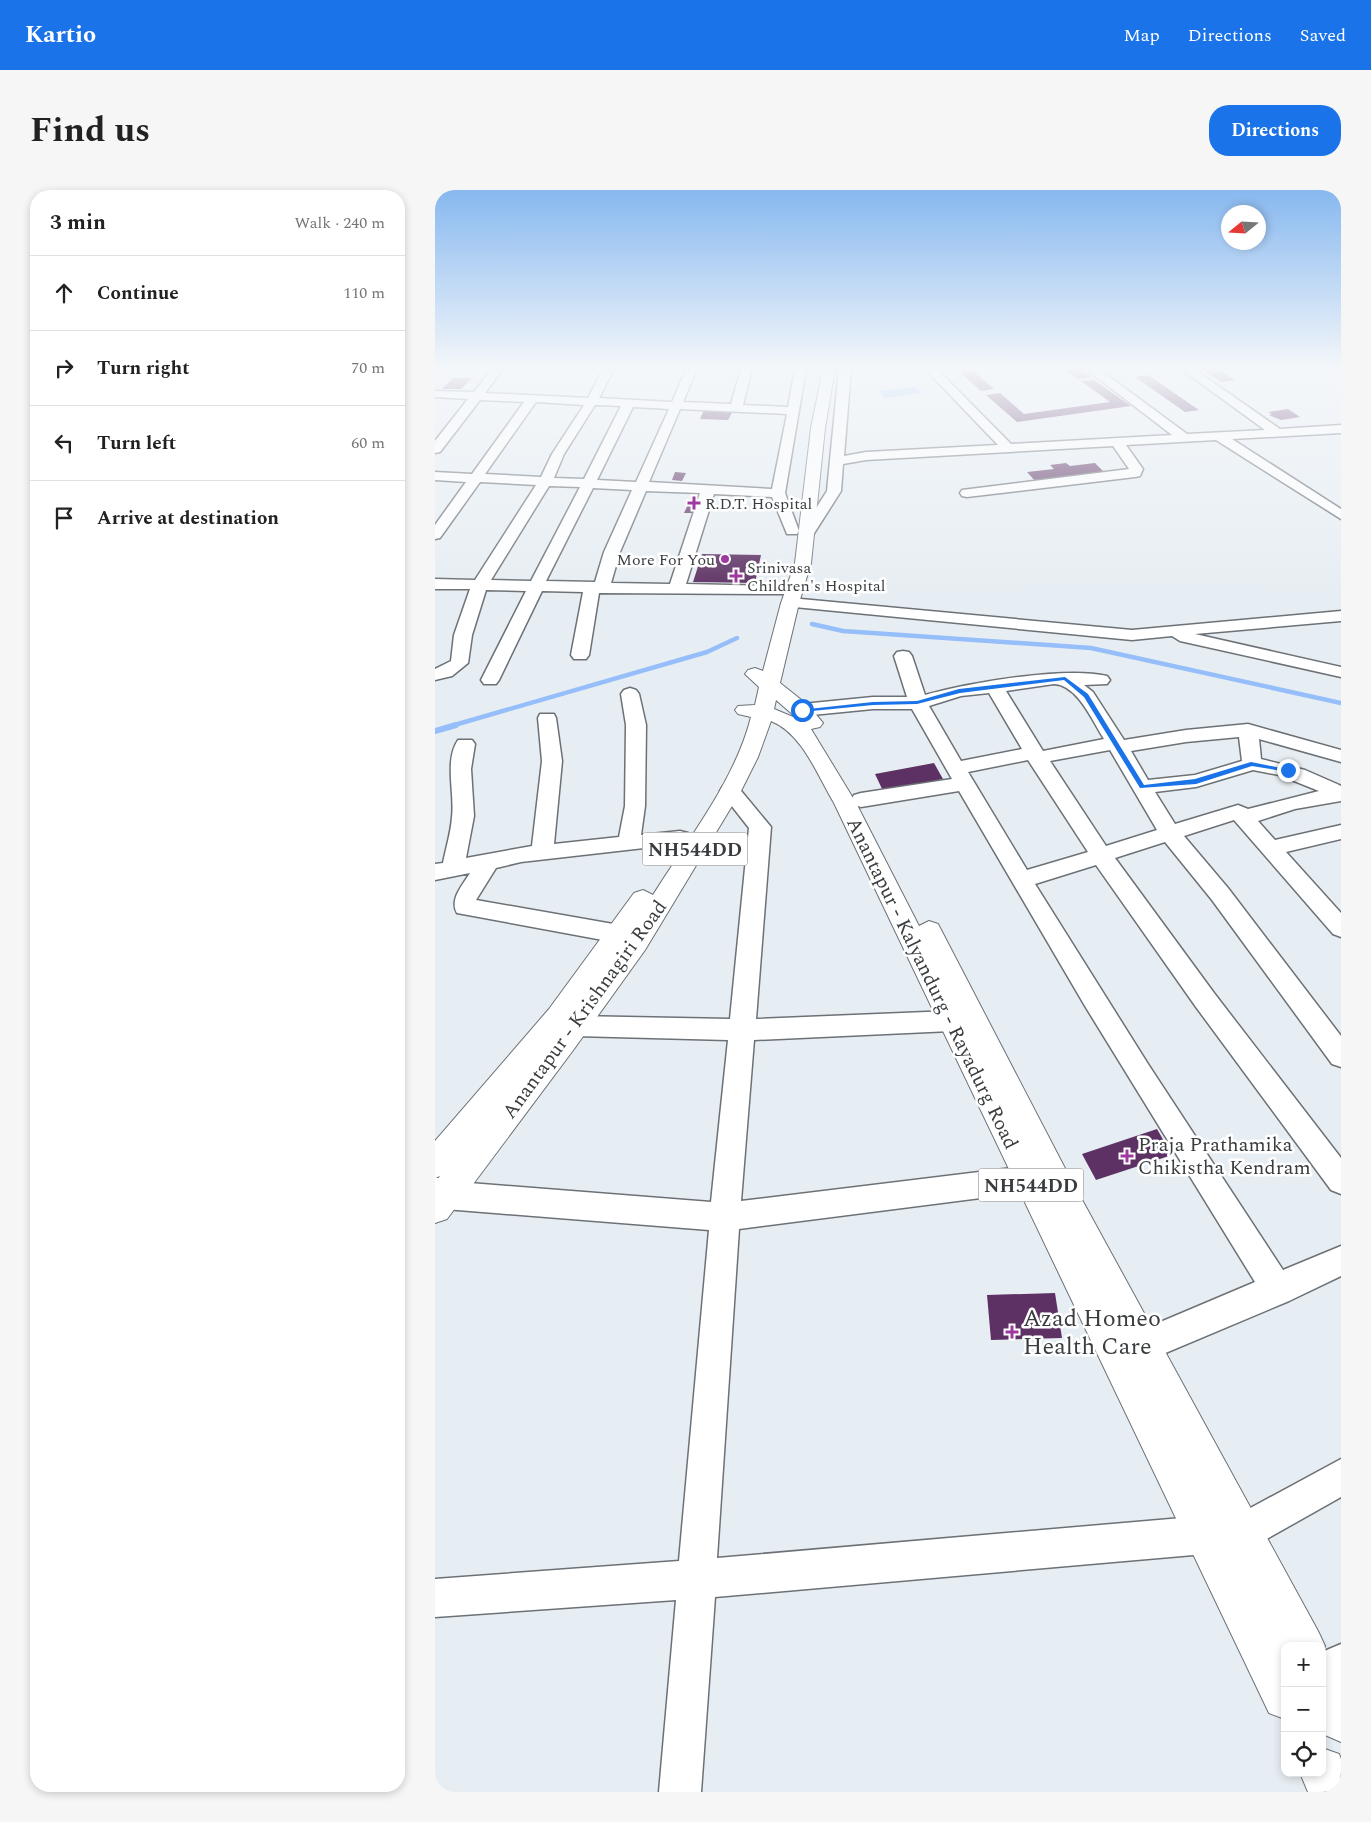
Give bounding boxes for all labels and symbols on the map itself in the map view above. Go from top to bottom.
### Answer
north arrow [1221,205,1266,250]
place label: R.D.T. Hospital [705,492,812,516]
marker: R.D.T. Hospital [687,496,701,510]
place label: More For You [617,548,715,572]
marker: More For You [719,553,731,565]
place label: Srinivasa Children's Hospital [747,556,886,598]
marker: Srinivasa Children's Hospital [729,569,743,583]
route start [791,699,814,722]
route end [1277,759,1300,782]
street label: Anantapur - Kalyandurg - Rayadurg Road [838,812,1026,1154]
road number: NH544DD [643,832,747,866]
street label: Anantapur - Krishnagiri Road [495,894,675,1125]
place label: Praja Prathamika Chikistha Kendram [1138,1130,1311,1183]
marker: Praja Prathamika Chikistha Kendram [1120,1149,1134,1163]
road number: NH544DD [979,1168,1083,1202]
place label: Azad Homeo Health Care [1023,1301,1161,1365]
marker: Azad Homeo Health Care [1005,1325,1019,1339]

